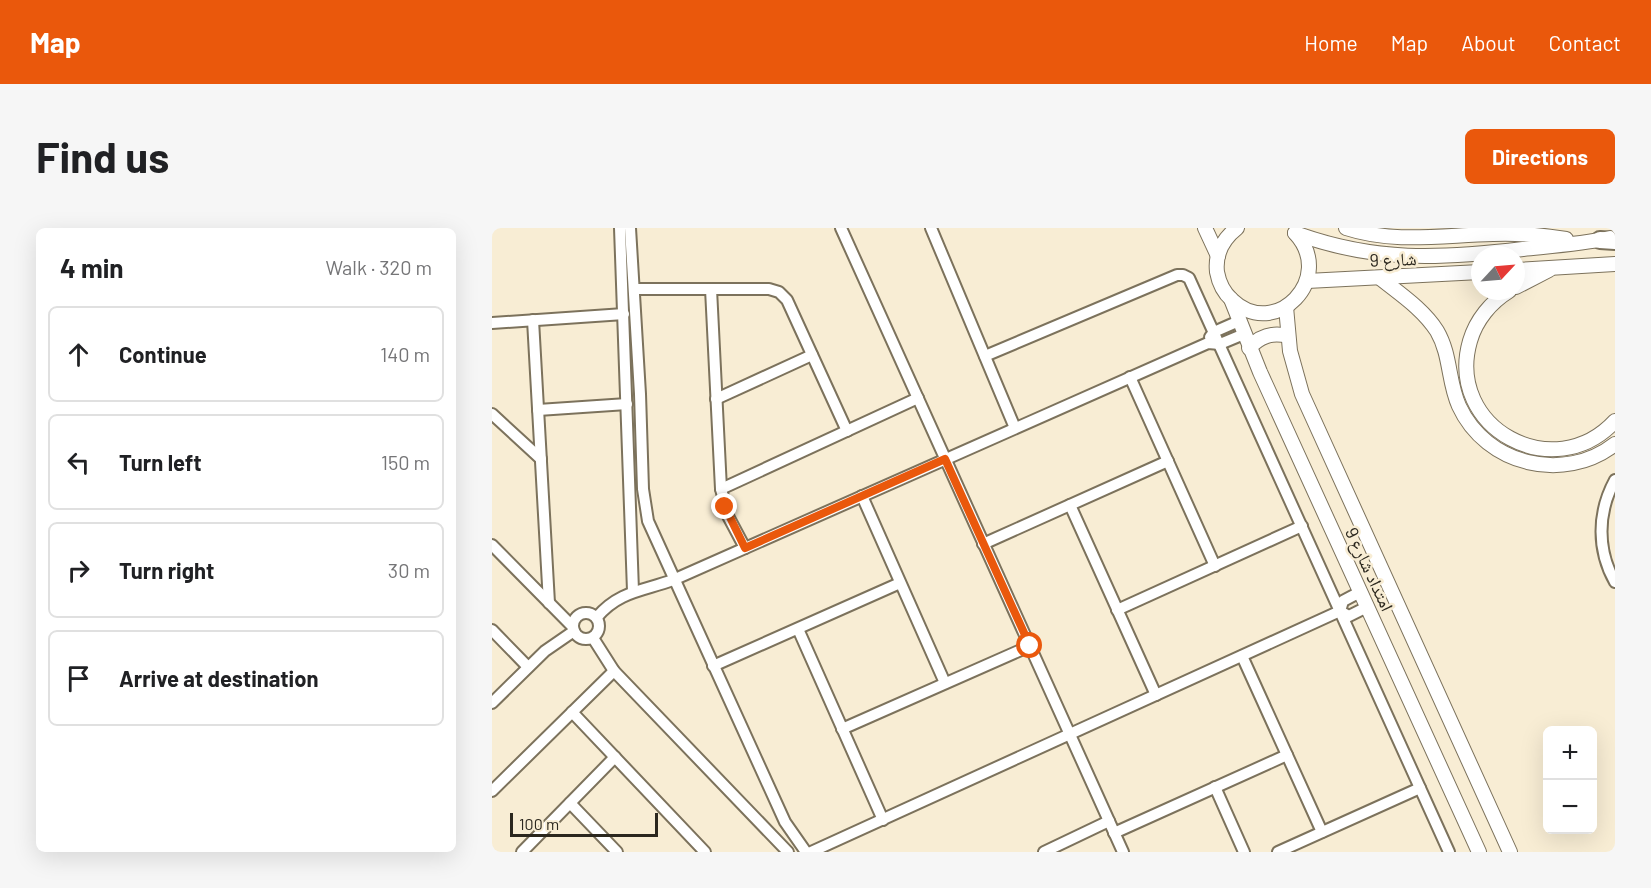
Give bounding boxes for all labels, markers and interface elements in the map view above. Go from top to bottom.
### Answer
text: Map [30,25,81,59]
text: Home [1304,30,1358,55]
text: Map [1391,30,1428,55]
text: About [1461,30,1516,55]
text: Contact [1549,30,1621,55]
button: Directions [1465,129,1615,184]
text: Find us [36,131,169,181]
north arrow [1471,246,1525,300]
street label: شارع 9 [1369,247,1417,272]
text: 4 min [60,252,124,283]
text: Walk · 320 m [325,255,432,279]
icon: ahead [62,338,95,371]
text: Continue [119,341,207,367]
text: 140 m [380,342,430,366]
icon: left [62,446,95,479]
text: Turn left [119,449,202,475]
text: 150 m [381,450,430,474]
route end [711,493,737,519]
street label: امتداد شارع 9 [1340,524,1399,615]
icon: right [62,554,95,587]
text: Turn right [119,557,214,583]
text: 30 m [388,558,430,582]
route start [1016,632,1042,658]
icon: arrive [62,662,95,695]
text: Arrive at destination [119,665,318,691]
map controls [1543,726,1597,834]
button: + [1543,726,1597,780]
button: − [1543,780,1597,834]
scale bar [510,810,658,838]
text: 100 m [519,814,559,833]

